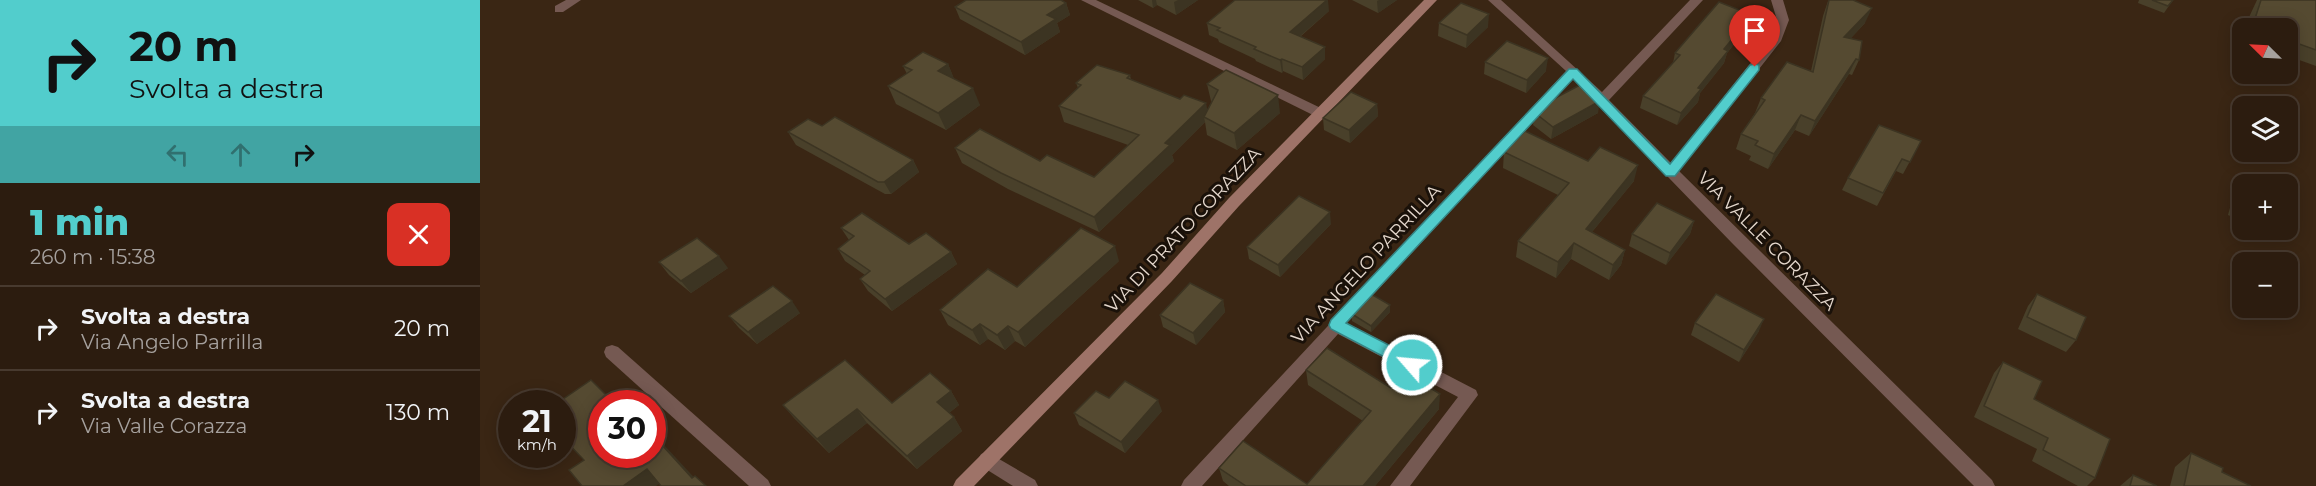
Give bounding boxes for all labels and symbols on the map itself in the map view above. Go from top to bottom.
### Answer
pin [1729,5,1780,67]
north arrow [2232,18,2298,84]
street label: VIA DI PRATO CORAZZA [1101,143,1265,317]
street label: VIA VALLE CORAZZA [1693,167,1841,315]
street label: VIA ANGELO PARRILLA [1286,180,1446,348]
position arrow [1380,333,1444,397]
speed limit sign: 30 [588,390,666,468]

